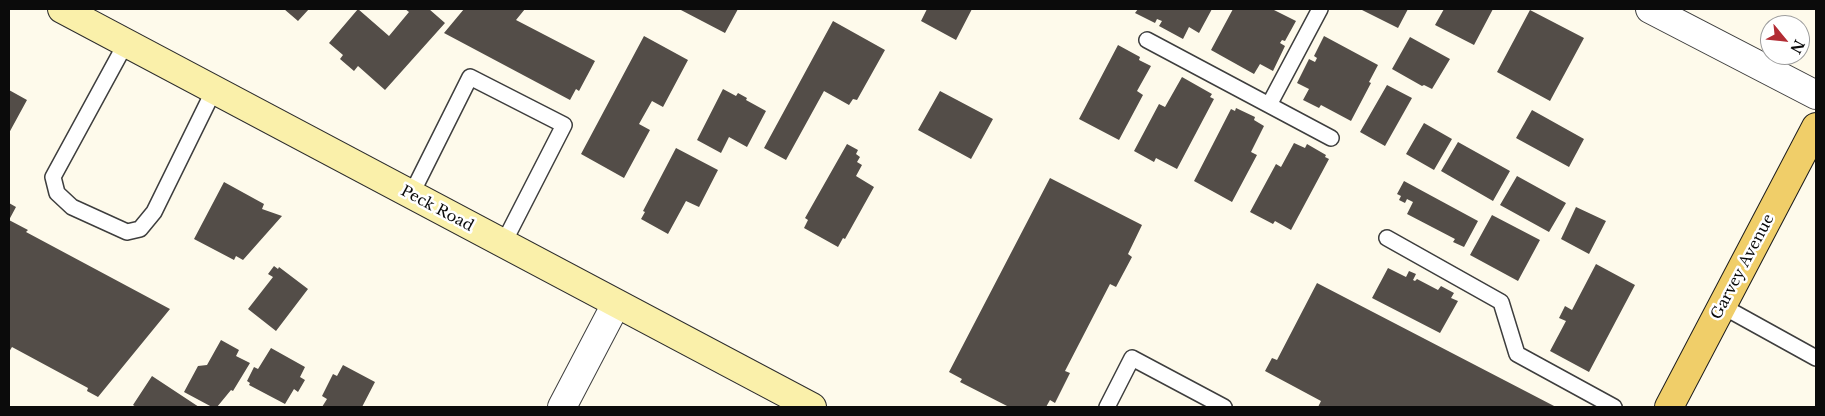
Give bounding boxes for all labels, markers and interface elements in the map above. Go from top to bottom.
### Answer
north arrow [1760,15,1810,65]
text: N [1786,37,1808,57]
street label: Peck Road [397,182,477,236]
street label: Garvey Avenue [1708,211,1778,323]

